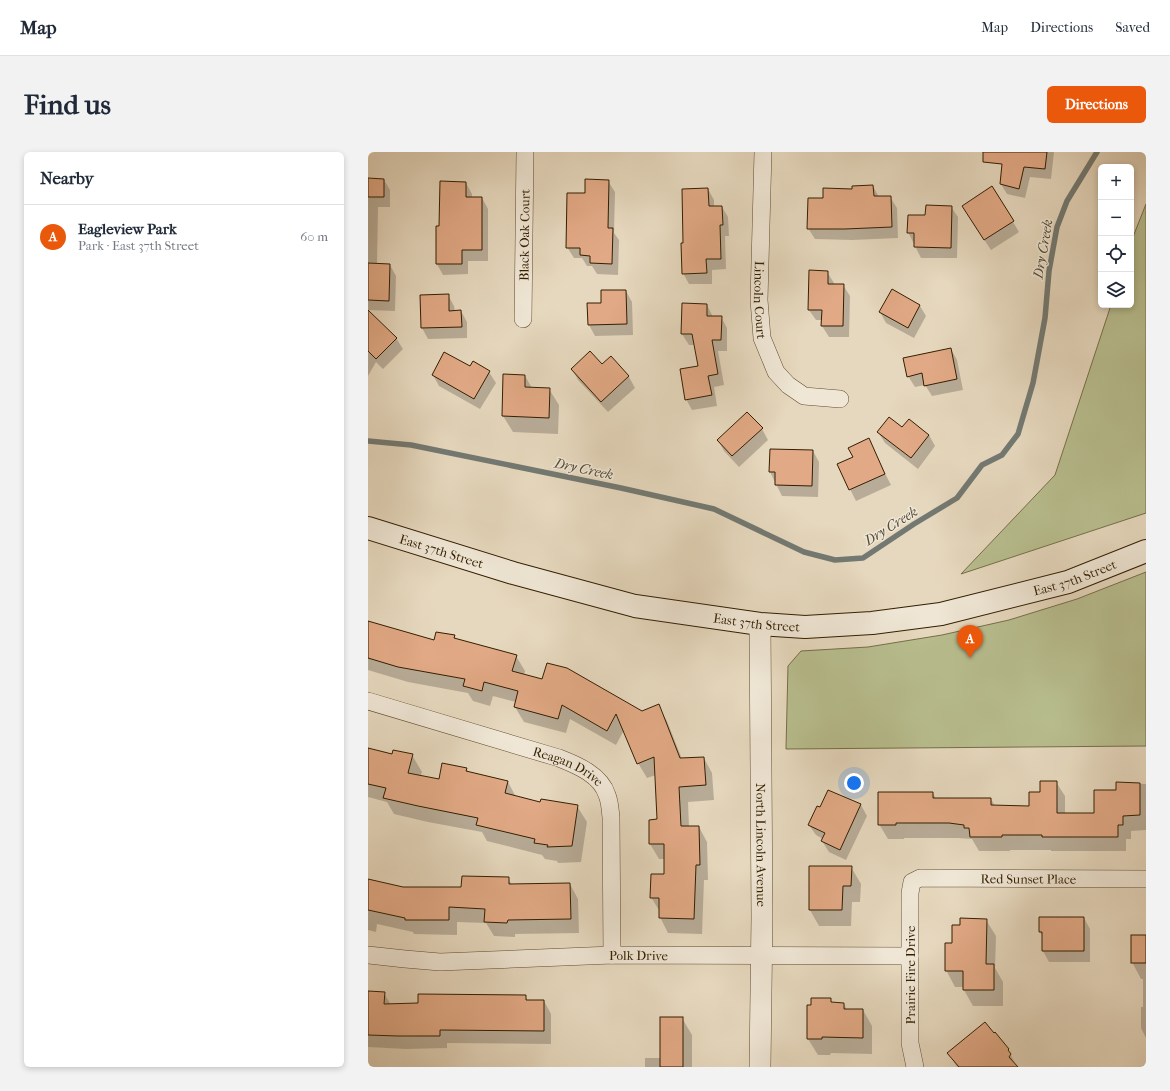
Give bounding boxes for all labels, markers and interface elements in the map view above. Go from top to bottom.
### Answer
text: Map [20,17,56,39]
text: Map [981,19,1008,36]
text: Directions [1030,19,1093,36]
text: Saved [1115,19,1150,36]
button: Directions [1047,86,1146,123]
text: Find us [24,88,111,121]
map controls [1098,164,1134,308]
button: + [1098,164,1134,200]
text: Nearby [40,168,94,188]
street label: Black Oak Court [516,189,532,281]
button: − [1098,200,1134,236]
water label: Dry Creek [1029,218,1057,281]
text: Eagleview Park [78,220,177,238]
text: A [49,229,57,244]
text: 60 m [300,229,328,244]
button: locate [1098,236,1134,272]
text: Park · East 37th Street [78,238,199,253]
street label: Lincoln Court [751,261,770,340]
button: layers [1098,272,1134,308]
water label: Dry Creek [552,454,615,484]
water label: Dry Creek [860,503,921,550]
street label: East 37th Street [398,531,486,571]
street label: East 37th Street [1032,556,1119,598]
street label: East 37th Street [712,610,801,634]
pin: A [957,625,983,658]
street label: Reagan Drive [531,743,607,789]
your location [844,773,864,793]
street label: North Lincoln Avenue [754,783,769,908]
street label: Red Sunset Place [981,871,1077,886]
street label: Prairie Fire Drive [903,925,918,1024]
street label: Polk Drive [609,947,669,963]

